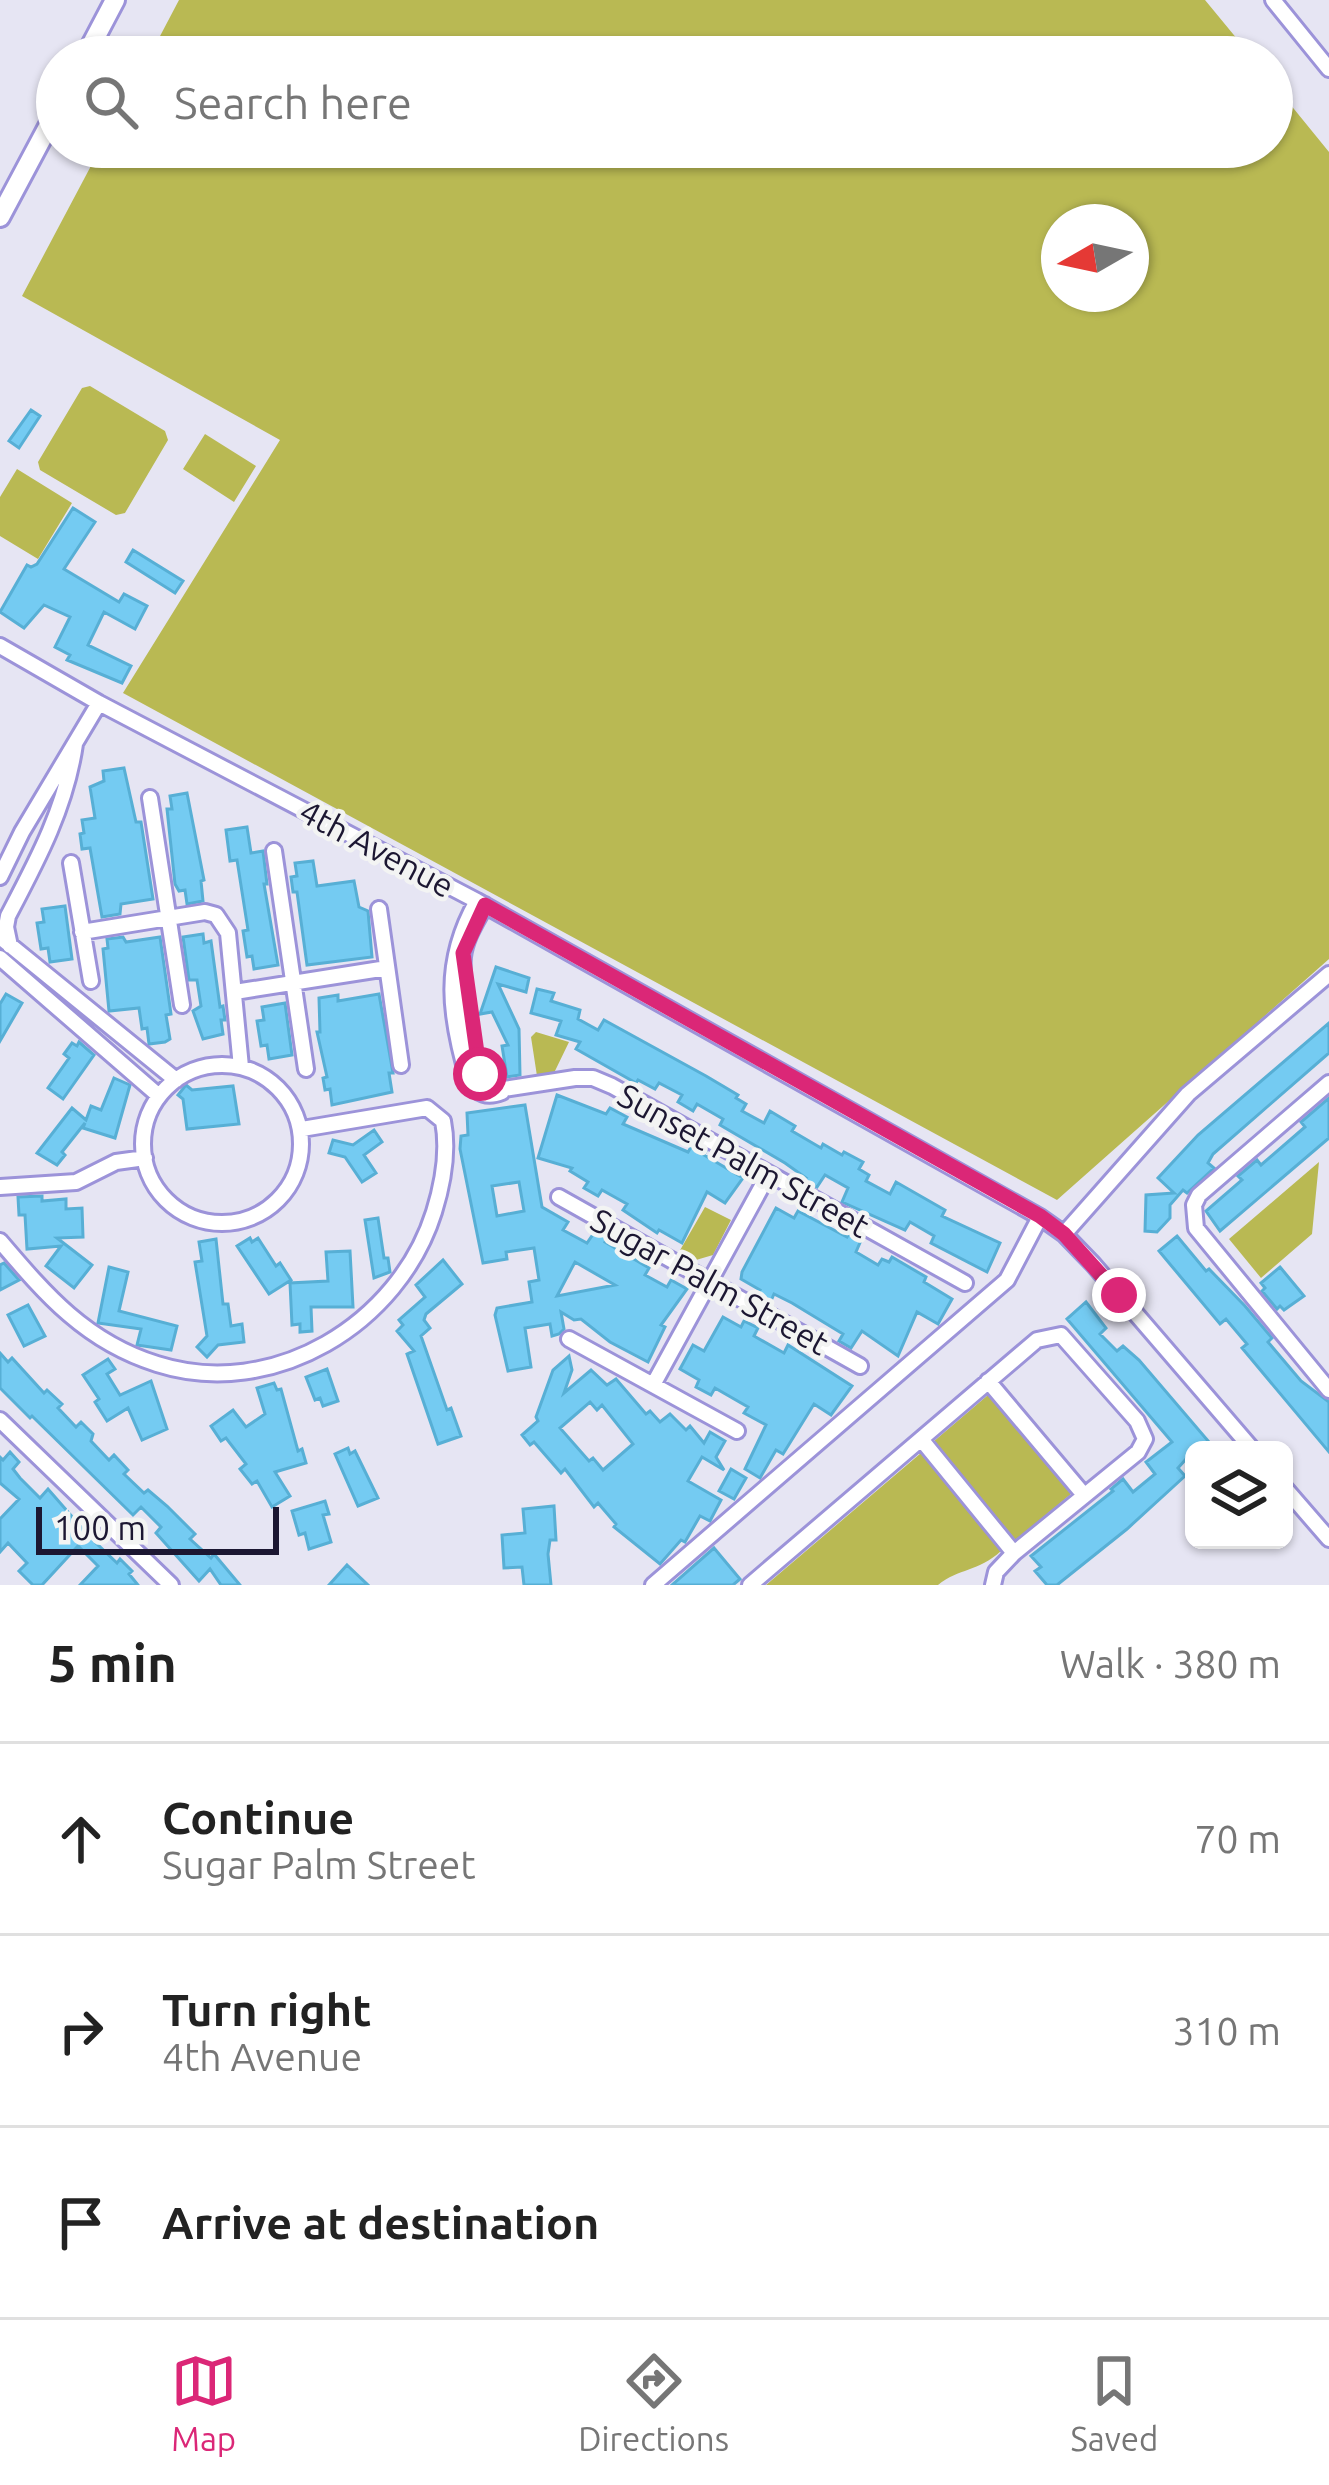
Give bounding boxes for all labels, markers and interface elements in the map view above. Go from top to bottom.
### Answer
search box [36,36,1293,168]
icon: search [78,69,144,135]
text: Search here [174,77,412,128]
north arrow [1041,204,1149,312]
street label: 4th Avenue [294,792,460,904]
route start [453,1047,507,1101]
street label: Sunset Palm Street [612,1076,876,1244]
street label: Sugar Palm Street [585,1200,835,1362]
route end [1092,1268,1146,1322]
map controls [1185,1441,1293,1549]
button: layers [1185,1441,1293,1549]
scale bar [36,1501,279,1554]
text: 100 m [54,1509,146,1546]
text: 5 min [48,1634,177,1692]
text: Walk · 380 m [1060,1642,1281,1685]
text: Continue [162,1792,354,1843]
icon: ahead [48,1806,114,1872]
text: 70 m [1194,1817,1281,1860]
text: Sugar Palm Street [162,1843,476,1886]
text: Turn right [162,1984,371,2035]
icon: right [48,1998,114,2064]
text: 310 m [1172,2009,1281,2052]
text: 4th Avenue [162,2035,362,2078]
icon: arrive [48,2190,114,2256]
text: Arrive at destination [162,2197,599,2248]
tab: Map [171,2348,237,2457]
tab: Directions [578,2348,729,2457]
tab: Saved [1070,2348,1158,2457]

